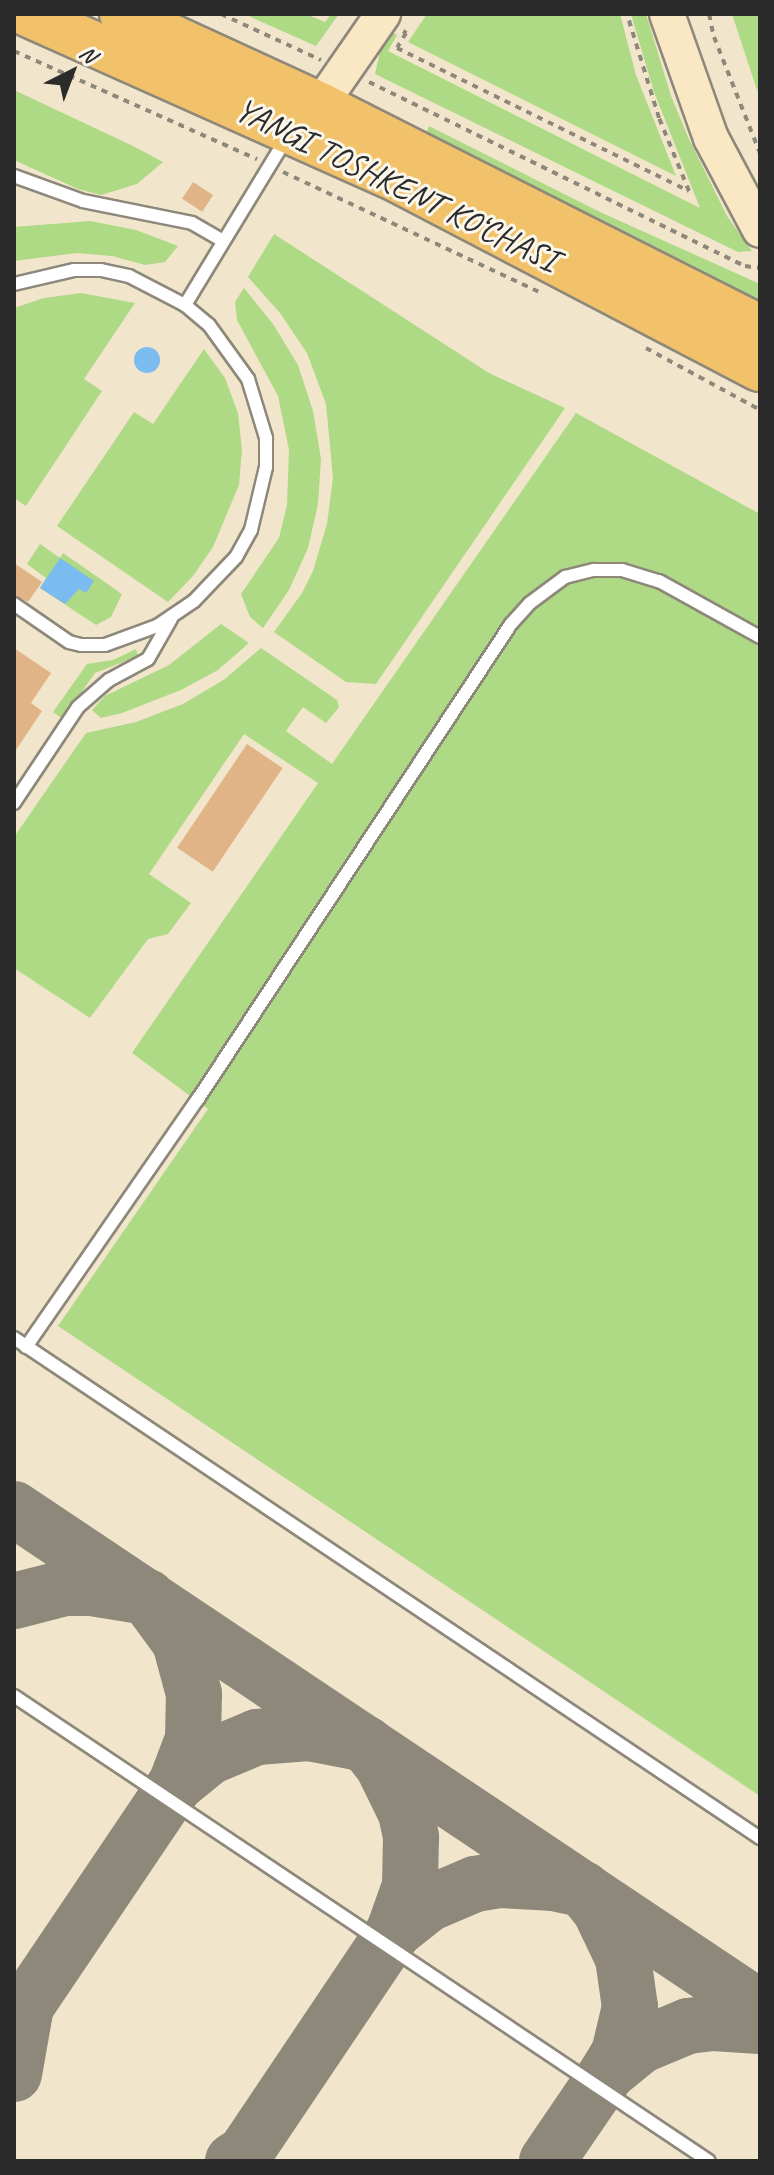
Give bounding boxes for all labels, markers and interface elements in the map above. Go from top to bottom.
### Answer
north arrow [32,32,112,112]
text: N [74,39,102,69]
street label: YANGI TOSHKENT KO‘CHASI [228,88,566,280]

